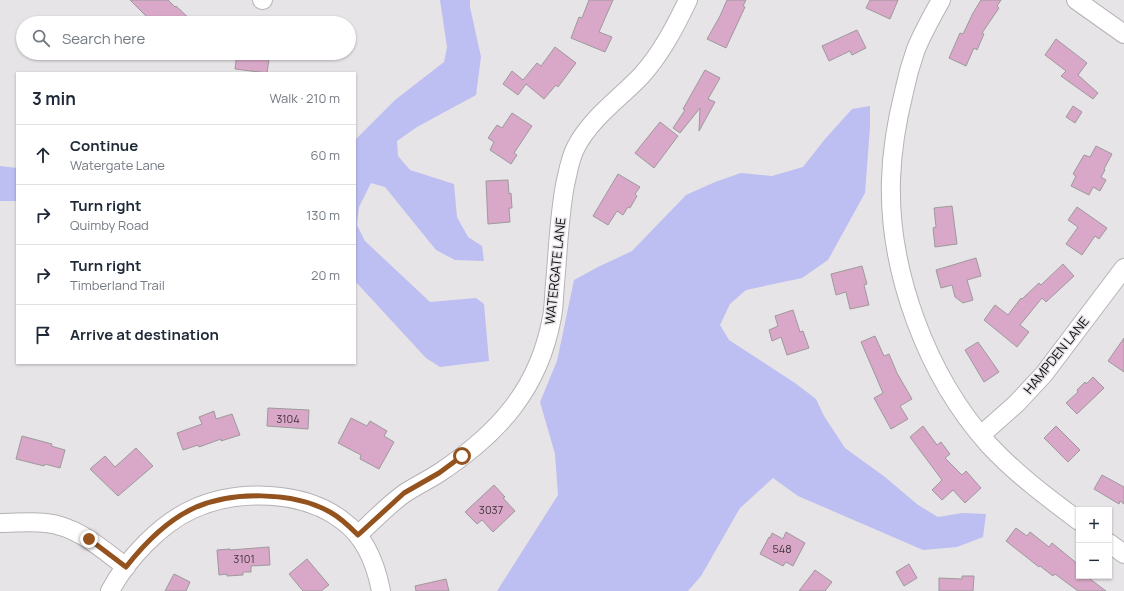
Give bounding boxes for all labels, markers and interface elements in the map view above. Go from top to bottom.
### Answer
search box [16,16,356,60]
icon: search [30,27,52,49]
text: Search here [62,28,145,49]
text: 3 min [32,87,76,110]
text: Walk · 210 m [270,89,340,107]
text: Continue [70,135,138,156]
icon: ahead [32,144,54,166]
text: 60 m [310,146,340,164]
text: Watergate Lane [70,156,165,174]
text: Turn right [70,195,141,216]
icon: right [32,204,54,226]
text: 130 m [306,206,340,224]
text: Quimby Road [70,216,149,234]
street label: WATERGATE LANE [540,217,570,325]
text: Turn right [70,255,141,276]
icon: right [32,264,54,286]
text: 20 m [311,266,340,284]
text: Timberland Trail [70,276,165,294]
street label: HAMPDEN LANE [1019,313,1093,397]
icon: arrive [32,324,54,346]
text: Arrive at destination [70,324,219,345]
house number: 3104 [276,411,300,426]
route start [453,447,471,465]
house number: 3037 [479,502,503,517]
map controls [1076,507,1112,579]
button: + [1076,507,1112,543]
route end [80,530,98,548]
house number: 548 [772,541,792,556]
button: − [1076,543,1112,579]
house number: 3101 [233,551,255,566]

